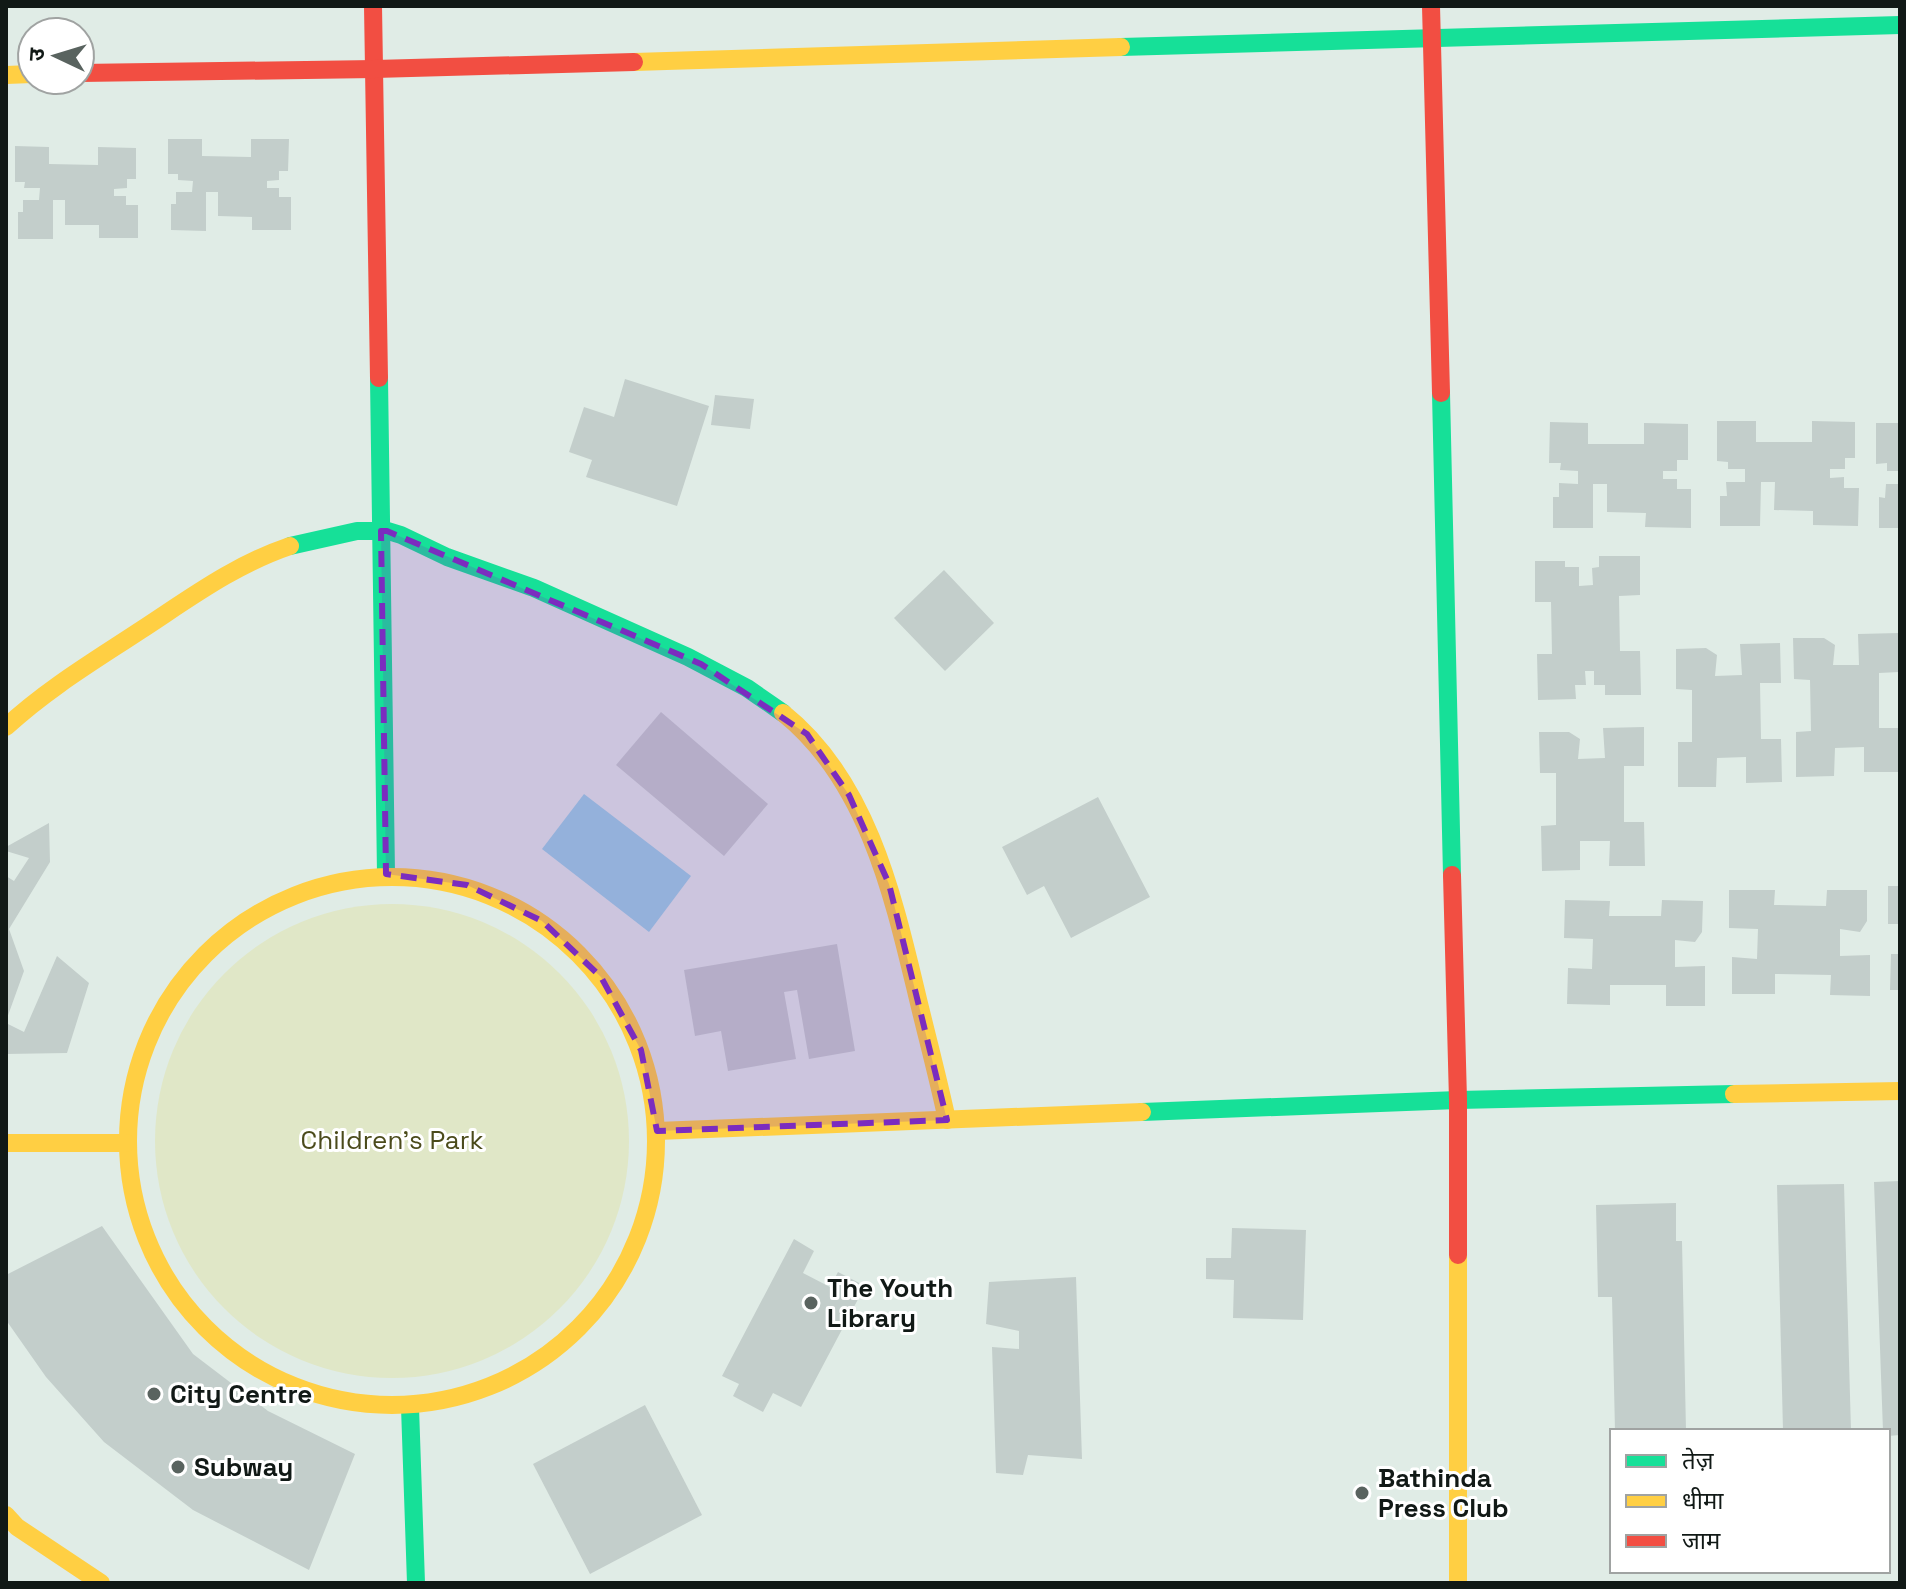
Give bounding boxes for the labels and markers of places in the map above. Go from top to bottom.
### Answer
place label: The Youth Library [827,1271,953,1335]
marker: The Youth Library [802,1294,820,1312]
place label: City Centre [170,1377,312,1411]
marker: City Centre [145,1385,163,1403]
place label: Subway [194,1450,293,1484]
marker: Subway [169,1458,187,1476]
place label: Bathinda Press Club [1378,1461,1509,1525]
marker: Bathinda Press Club [1353,1484,1371,1502]

